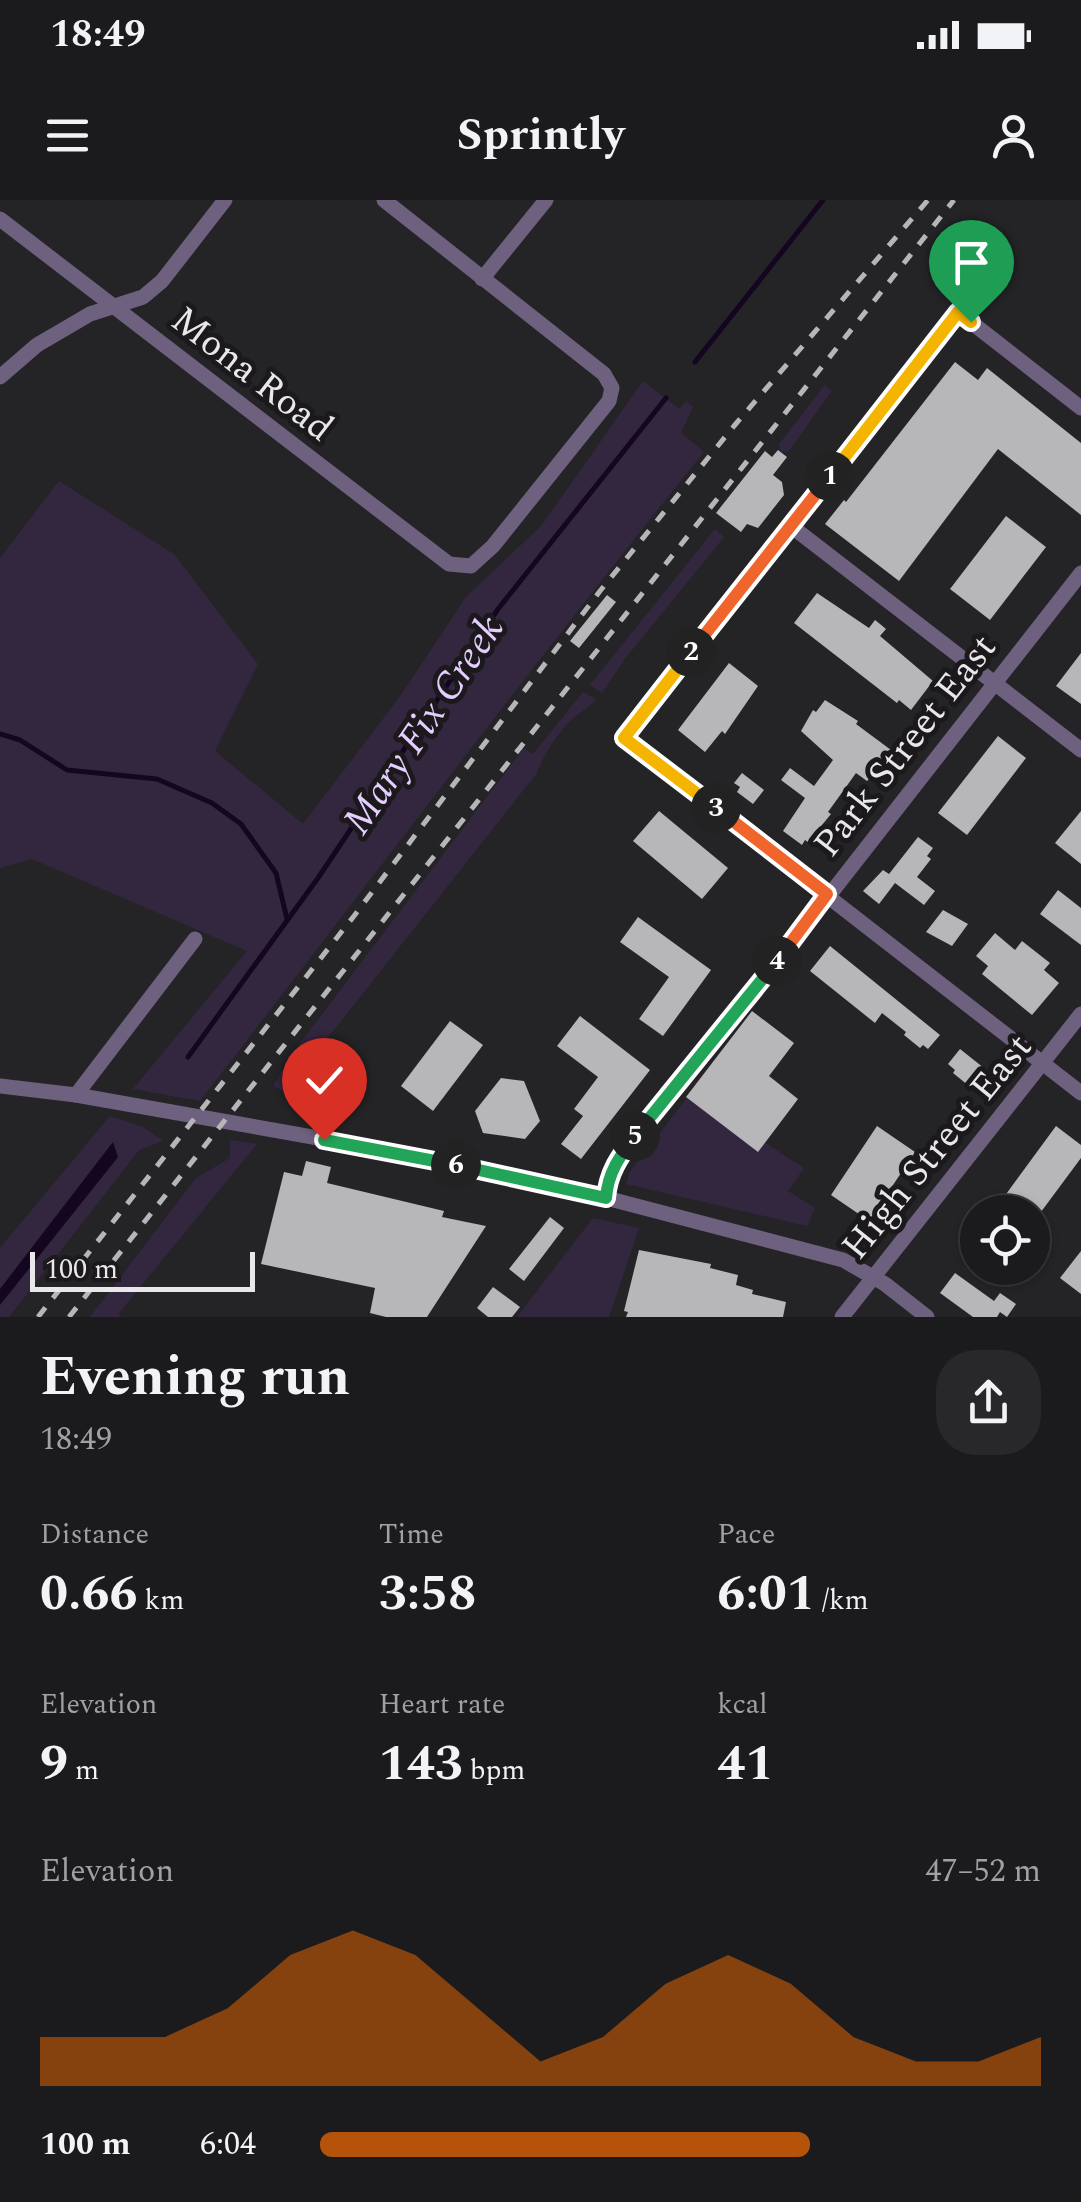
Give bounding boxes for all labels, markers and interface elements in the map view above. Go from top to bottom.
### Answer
text: 18:49 [50,6,145,64]
text: Sprintly [457,101,624,170]
icon: menu [40,108,95,163]
icon: person [986,108,1041,163]
pin [929,220,1014,323]
icon: arrive [944,235,999,290]
street label: Mona Road [158,292,346,457]
pin: 1 [805,451,855,501]
text: 1 [822,454,838,497]
water label: Mary Fix Creek [328,603,520,848]
street label: Park Street East [800,622,1012,870]
pin: 2 [666,627,716,677]
text: 2 [683,630,699,673]
pin: 3 [691,783,741,833]
text: 3 [708,786,724,829]
pin: 4 [752,936,802,986]
text: 4 [769,939,785,982]
street label: High Street East [828,1021,1047,1273]
pin [282,1038,367,1141]
icon: check [297,1053,352,1108]
pin: 5 [610,1111,660,1161]
text: 5 [627,1114,643,1157]
pin: 6 [431,1140,481,1190]
text: 6 [448,1143,464,1186]
map controls [960,1195,1050,1285]
button: locate [960,1195,1050,1285]
scale bar [30,1247,255,1292]
text: 100 m [45,1248,118,1291]
text: Evening run [40,1336,350,1419]
button: share [936,1350,1041,1455]
text: 18:49 [40,1415,112,1464]
text: Distance [40,1513,149,1556]
text: Time [379,1513,444,1556]
text: Pace [717,1513,775,1556]
text: 0.66 [40,1556,138,1632]
text: 3:58 [379,1556,476,1632]
text: 6:01 [717,1556,815,1632]
text: km [138,1579,184,1622]
text: /km [815,1579,869,1622]
text: Elevation [40,1683,157,1726]
text: Heart rate [379,1683,505,1726]
text: kcal [717,1683,768,1726]
text: 9 [40,1726,68,1802]
text: 143 [379,1726,463,1802]
text: 41 [717,1726,773,1802]
text: m [68,1749,99,1792]
text: bpm [463,1749,525,1792]
text: Elevation [40,1847,174,1896]
text: 47–52 m [925,1847,1041,1896]
text: 100 m [40,2120,131,2169]
text: 6:04 [200,2120,256,2169]

